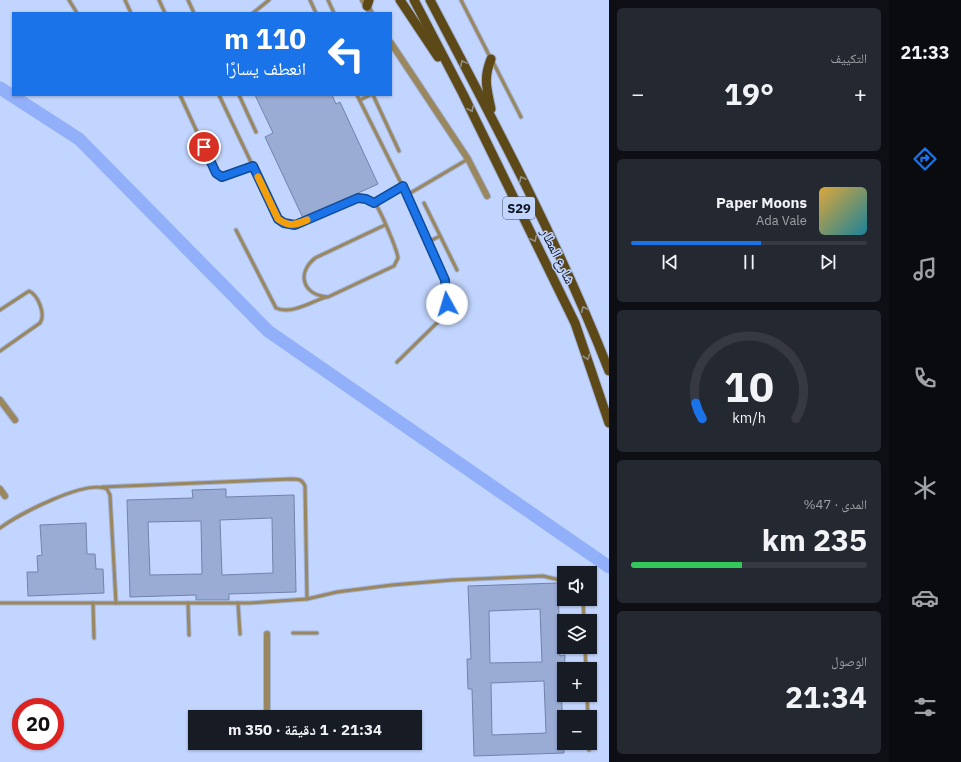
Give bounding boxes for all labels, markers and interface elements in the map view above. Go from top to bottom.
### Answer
text: 110 m [224,20,306,57]
icon: left [320,28,372,80]
text: 21:33 [900,41,950,64]
text: التكييف [831,50,867,67]
text: انعطف يسارًا [225,57,306,80]
one-way arrow [461,60,468,67]
text: 19° [724,74,774,113]
text: − [631,79,644,108]
text: + [854,79,867,108]
one-way arrow [466,105,473,112]
pin [187,130,221,164]
icon: arrive [193,136,215,158]
icon: directions [911,145,939,173]
one-way arrow [519,176,527,183]
text: Paper Moons [716,193,807,212]
road number: S29 [503,197,535,219]
text: Ada Vale [756,212,807,229]
street label: شارع المطار [535,224,579,287]
one-way arrow [529,234,537,242]
icon: previous [659,251,681,273]
icon: pause [738,251,760,273]
icon: next [817,251,839,273]
icon: music [911,255,939,283]
position arrow [426,283,468,325]
one-way arrow [581,306,589,313]
one-way arrow [583,353,591,360]
text: 10 [724,359,774,413]
icon: phone [911,364,939,392]
text: km/h [732,408,766,427]
icon: climate [911,474,939,502]
text: المدى · 47% [804,496,867,513]
text: 235 km [762,520,867,559]
map controls [557,566,597,750]
button: sound [557,566,597,606]
icon: car [911,584,939,612]
button: layers [557,614,597,654]
text: الوصول [831,653,867,670]
button: + [557,662,597,702]
text: 21:34 [785,677,867,716]
icon: filters [911,693,939,721]
speed limit sign: 20 [12,698,64,750]
button: − [557,710,597,750]
text: 21:34 · 1 دقيقة · 350 m [228,720,382,739]

